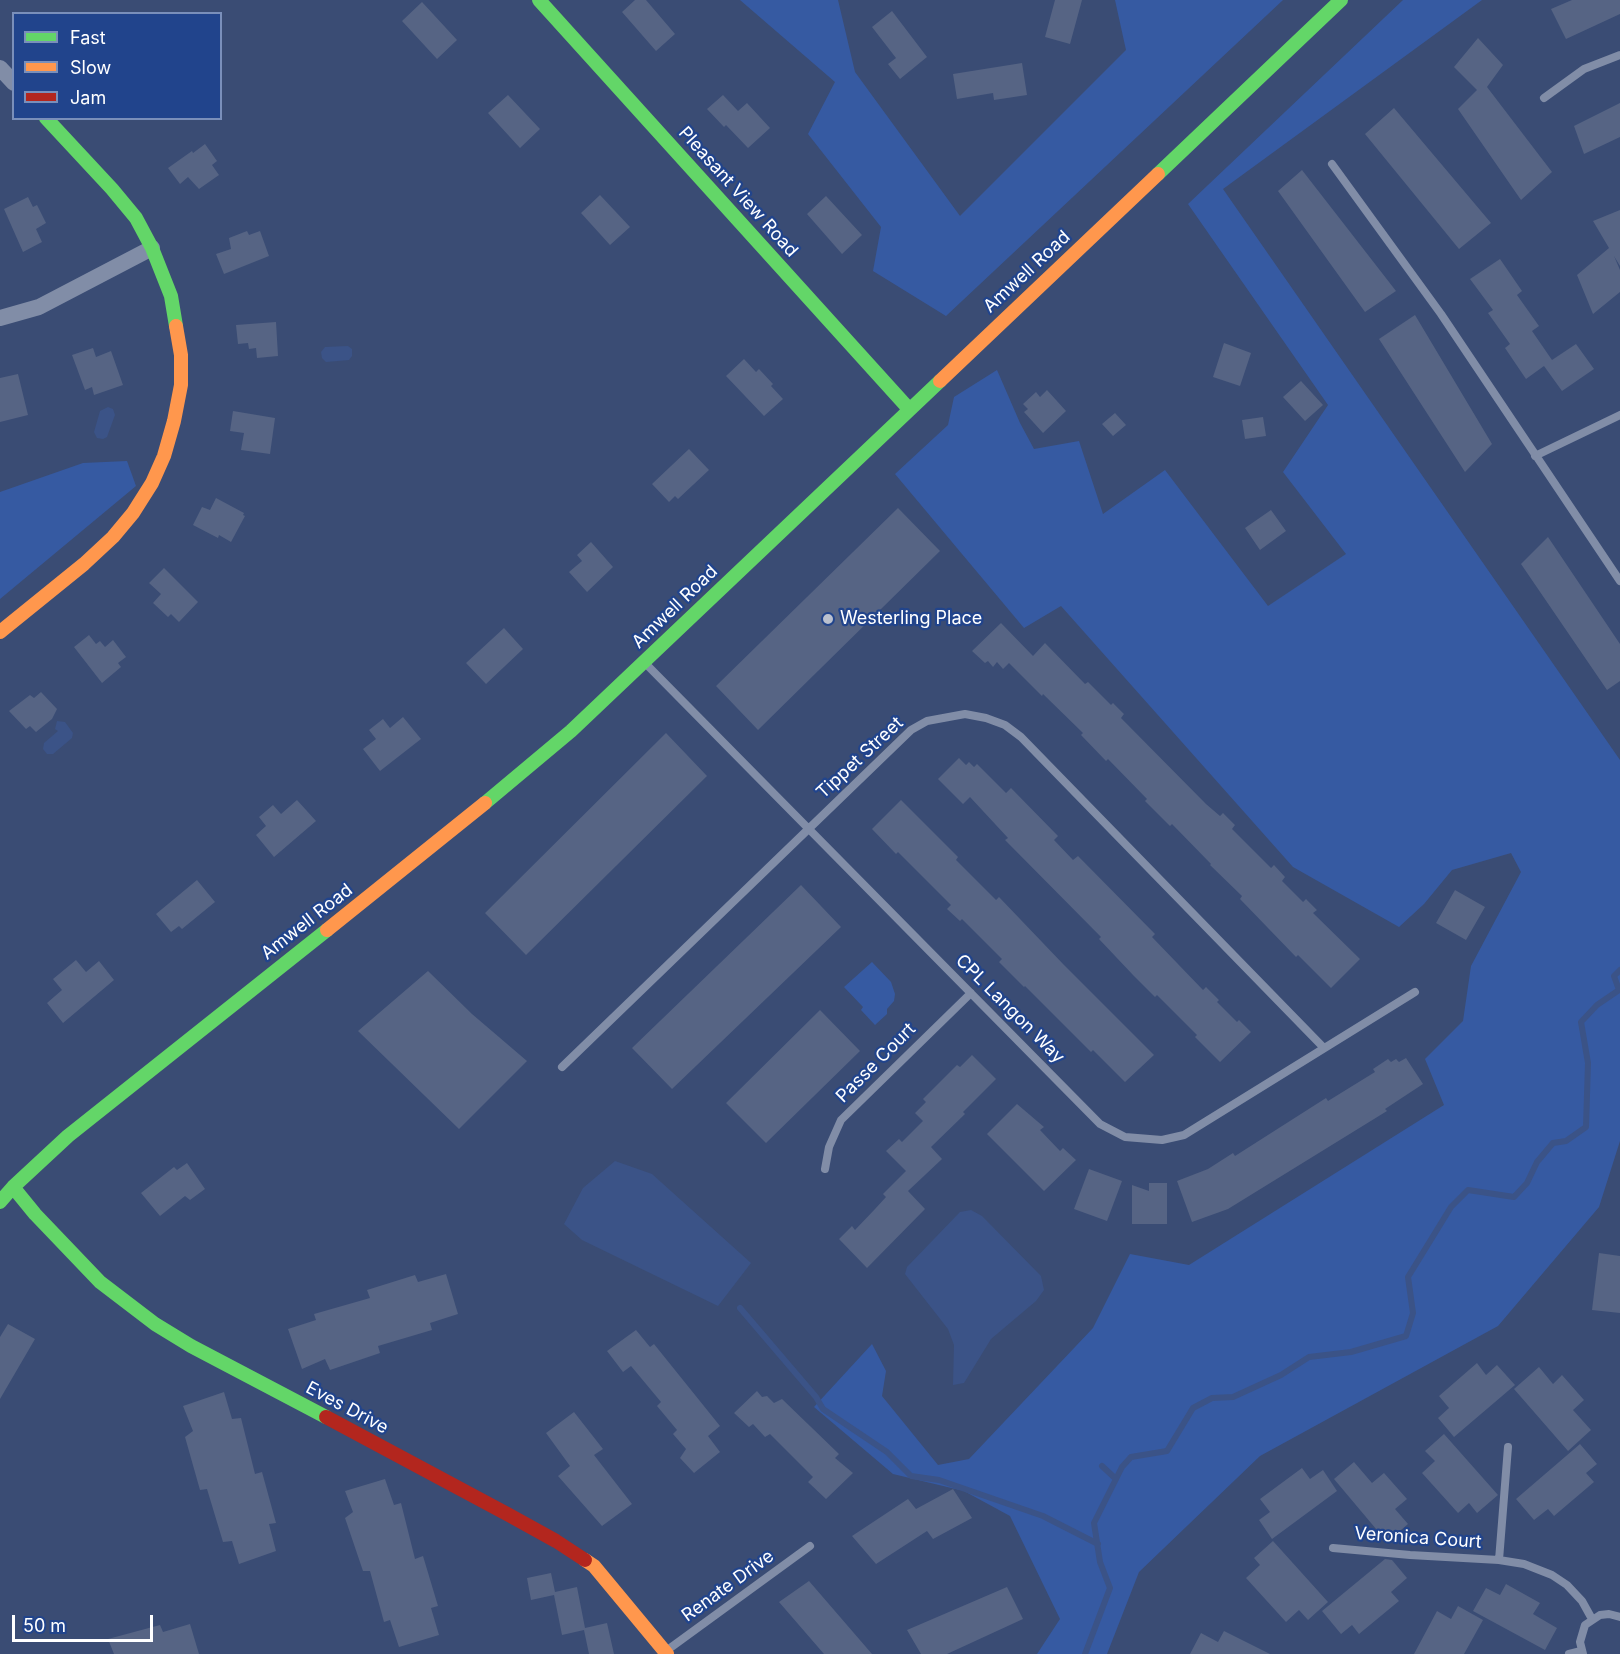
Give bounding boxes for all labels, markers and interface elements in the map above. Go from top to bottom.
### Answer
legend [12,12,222,120]
text: Fast [70,27,106,48]
text: Slow [70,57,111,78]
text: Jam [70,87,106,108]
street label: Pleasant View Road [674,122,802,262]
street label: Amwell Road [979,226,1075,318]
street label: Amwell Road [628,561,722,653]
place label: Westerling Place [840,608,982,630]
marker: Westerling Place [821,612,835,626]
street label: Tippet Street [812,713,908,803]
street label: Amwell Road [257,880,357,964]
street label: CPL Langon Way [951,950,1069,1068]
street label: Passe Court [832,1019,920,1107]
street label: Eves Drive [302,1377,392,1439]
street label: Veronica Court [1354,1523,1482,1553]
street label: Renate Drive [678,1545,778,1627]
scale bar [15,1603,156,1641]
text: 50 m [23,1615,66,1636]

